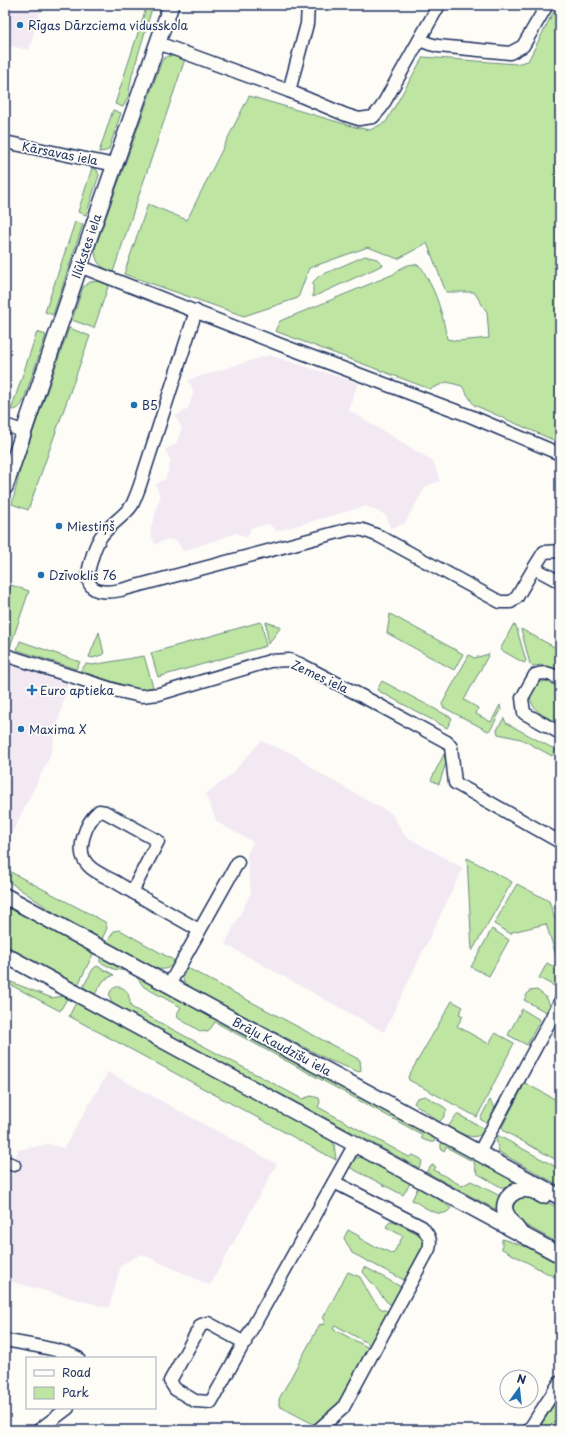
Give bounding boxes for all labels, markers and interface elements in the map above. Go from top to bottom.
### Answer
place label: Rīgas Dārzciema vidusskola [28,16,189,34]
marker: Rīgas Dārzciema vidusskola [15,20,25,30]
street label: Kārsavas iela [21,137,100,169]
street label: Ilūkstes iela [67,211,106,281]
place label: B5 [142,396,158,414]
marker: B5 [129,400,139,410]
place label: Miestiņš [67,517,115,535]
marker: Miestiņš [54,521,64,531]
place label: Dzīvoklis 76 [49,566,117,584]
marker: Dzīvoklis 76 [36,570,46,580]
street label: Zemes iela [289,655,352,697]
place label: Euro aptieka [40,681,114,699]
marker: Euro aptieka [27,685,37,695]
place label: Maxima X [29,720,87,738]
marker: Maxima X [16,724,26,734]
street label: Brāļu Kaudzīšu iela [229,1012,335,1080]
legend [26,1357,156,1409]
text: Road [62,1363,91,1381]
north arrow [499,1369,539,1409]
text: N [515,1370,528,1388]
text: Park [62,1383,89,1401]

